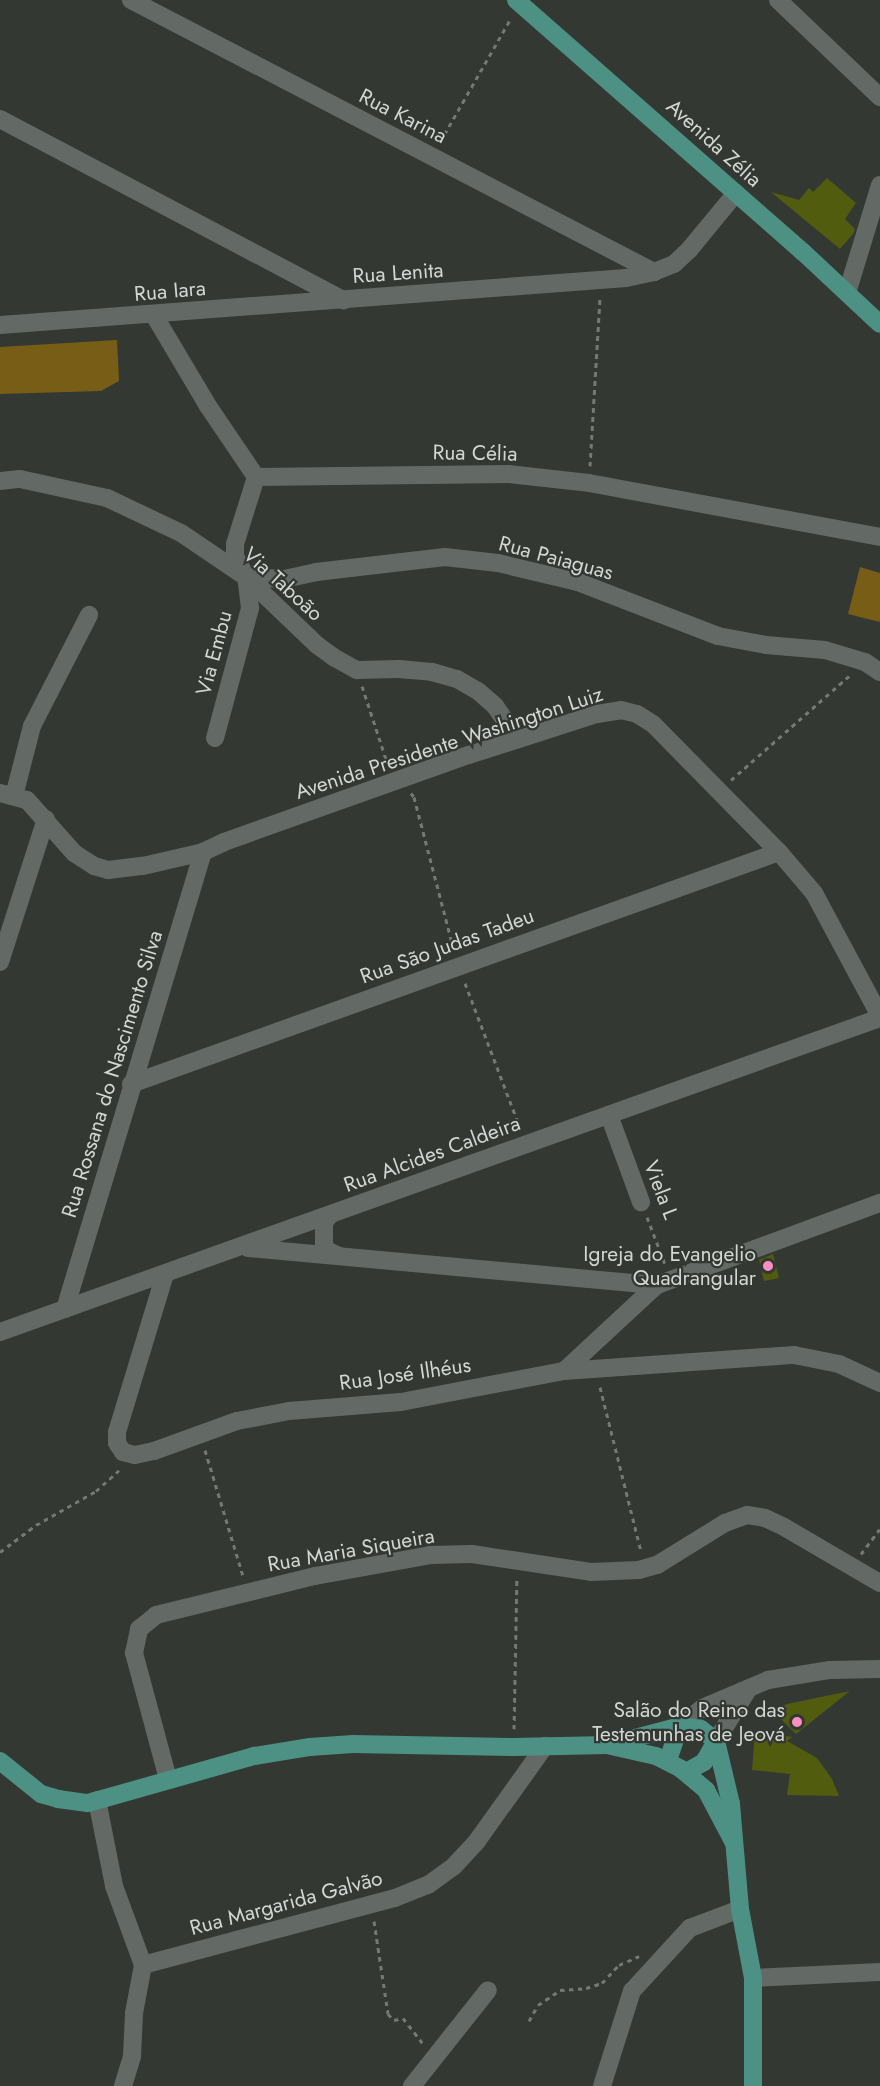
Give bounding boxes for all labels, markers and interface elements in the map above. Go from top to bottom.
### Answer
street label: Rua Karina [355,83,451,149]
street label: Avenida Zélia [661,94,767,192]
street label: Rua Lenita [352,257,444,289]
street label: Rua Iara [133,275,207,307]
street label: Rua Célia [432,440,518,466]
street label: Rua Paiaguas [496,531,616,585]
street label: Via Taboão [238,542,328,626]
street label: Via Embu [191,608,237,698]
street label: Avenida Presidente Washington Luiz [292,681,606,805]
street label: Rua São Judas Tadeu [357,903,537,989]
street label: Rua Rossana do Nascimento Silva [56,927,168,1221]
street label: Rua Alcides Caldeira [340,1110,524,1198]
street label: Viela L [638,1157,684,1223]
place label: Igreja do Evangelio Quadrangular [583,1241,756,1291]
marker: Igreja do Evangelio Quadrangular [761,1259,775,1273]
street label: Rua José Ilhéus [338,1352,472,1396]
street label: Rua Maria Siqueira [266,1523,436,1577]
place label: Salão do Reino das Testemunhas de Jeová [592,1697,785,1747]
marker: Salão do Reino das Testemunhas de Jeová [790,1715,804,1729]
street label: Rua Margarida Galvão [187,1865,385,1941]

